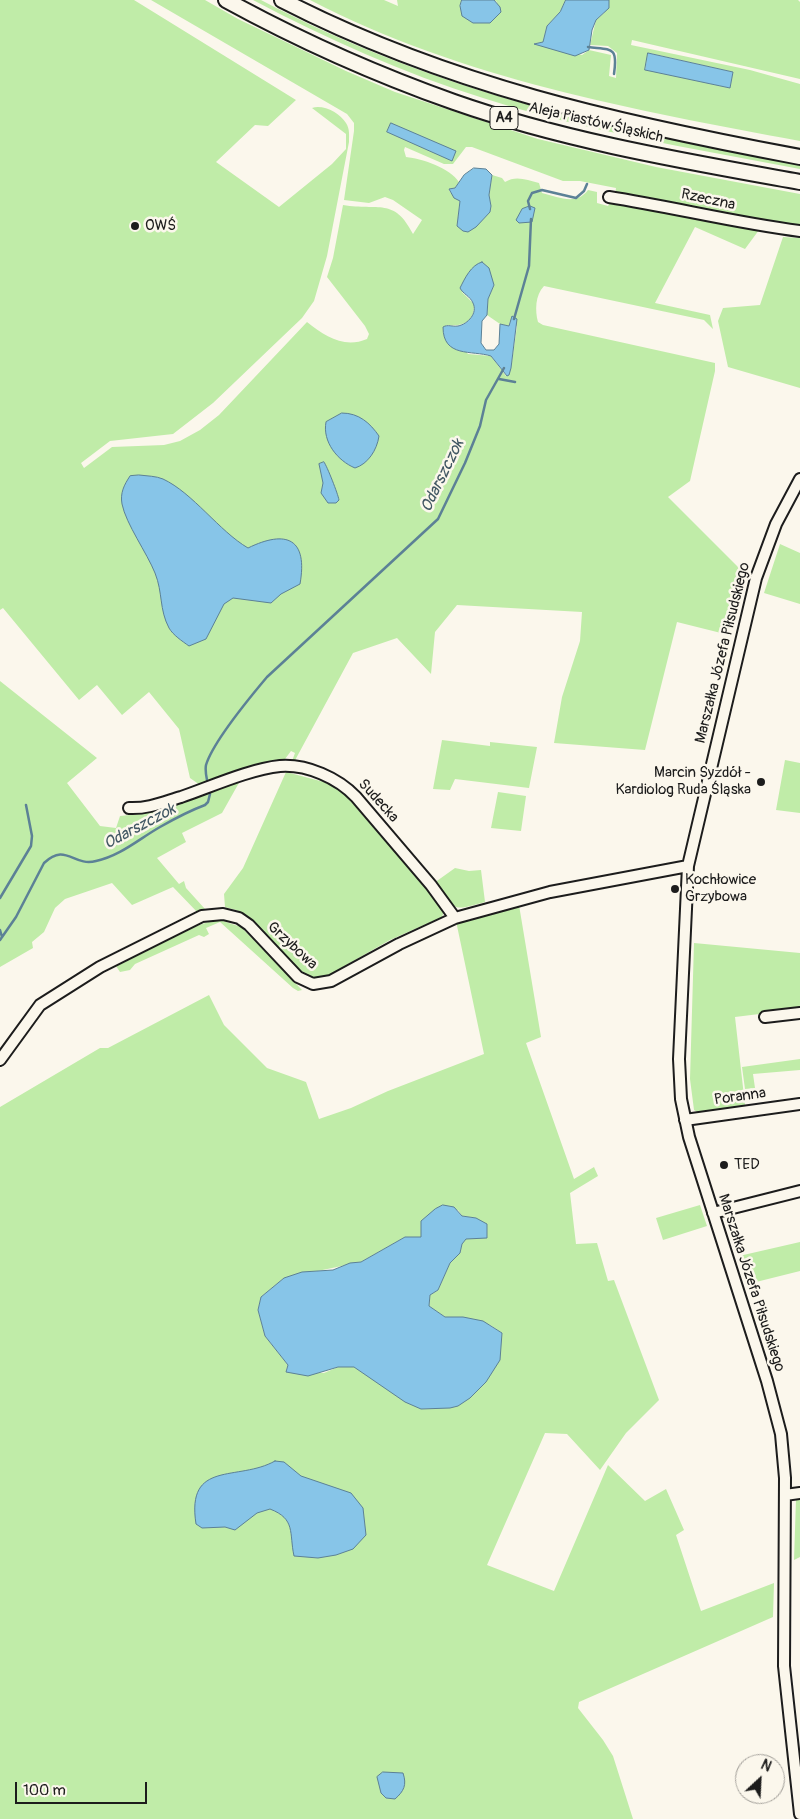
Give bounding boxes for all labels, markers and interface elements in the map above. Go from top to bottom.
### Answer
street label: Aleja Piastów Śląskich [527,99,665,147]
road number: A4 [490,106,518,130]
street label: Rzeczna [679,186,737,214]
place label: OWŚ [145,217,176,235]
marker: OWŚ [129,220,141,232]
water label: Odarszczok [417,437,469,515]
street label: Marszałka Józefa Piłsudskiego [692,561,754,745]
place label: Marcin Syzdół - Kardiolog Ruda Śląska [615,764,751,799]
street label: Sudecka [354,776,402,826]
marker: Marcin Syzdół - Kardiolog Ruda Śląska [755,776,767,788]
water label: Odarszczok [101,800,179,854]
place label: Kochłowice Grzybowa [685,871,756,906]
marker: Kochłowice Grzybowa [669,883,681,895]
street label: Grzybowa [263,918,321,974]
street label: Poranna [713,1084,767,1110]
place label: TED [734,1156,760,1174]
marker: TED [718,1159,730,1171]
street label: Marszałka Józefa Piłsudskiego [714,1192,788,1374]
north arrow [735,1754,785,1804]
text: N [758,1756,774,1776]
scale bar [18,1772,150,1804]
text: 100 m [23,1781,66,1800]

